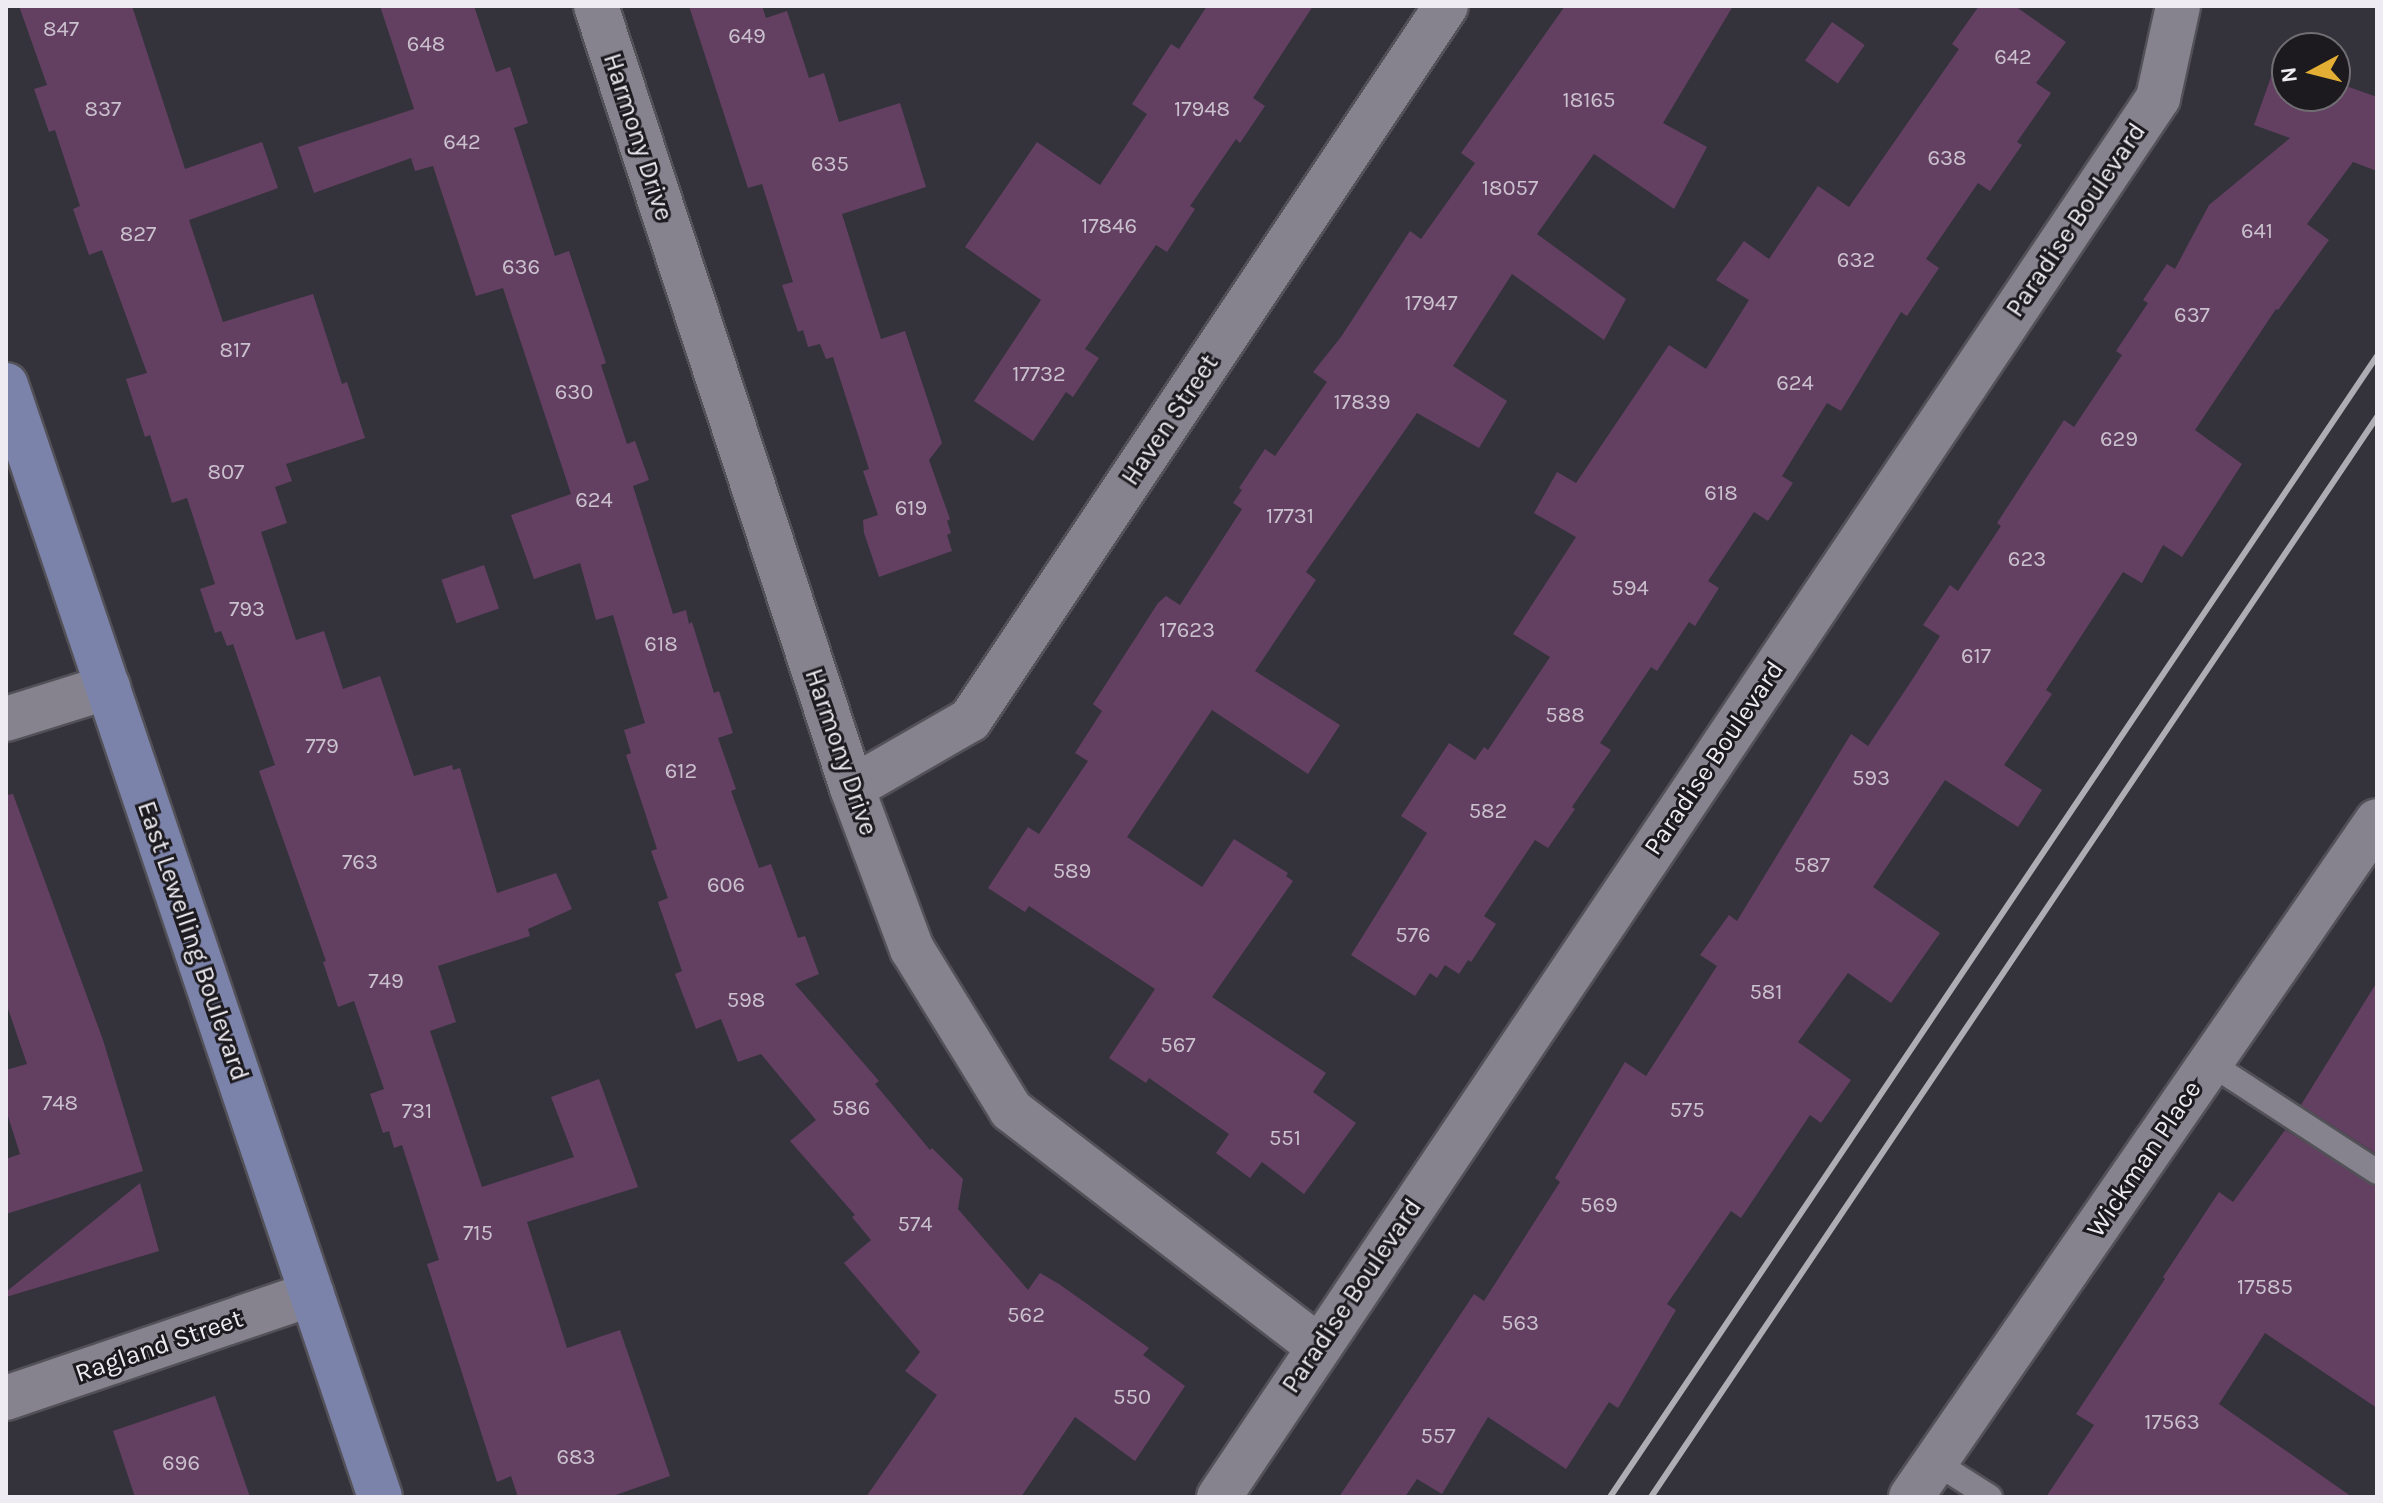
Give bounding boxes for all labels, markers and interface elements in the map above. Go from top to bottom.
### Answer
house number: 847 [43,17,79,43]
house number: 649 [728,24,766,50]
house number: 648 [407,32,445,58]
north arrow [2271,32,2351,112]
house number: 642 [1994,45,2032,71]
street label: Harmony Drive [596,49,680,225]
text: N [2275,65,2303,84]
house number: 18165 [1562,88,1616,114]
house number: 837 [85,97,121,123]
house number: 17948 [1174,97,1230,123]
street label: Paradise Boulevard [1999,117,2153,323]
house number: 642 [443,130,481,156]
house number: 638 [1927,146,1967,172]
house number: 635 [811,152,849,178]
house number: 18057 [1482,176,1538,202]
house number: 17846 [1081,214,1137,240]
house number: 641 [2241,219,2273,245]
house number: 827 [120,222,156,248]
house number: 632 [1837,248,1875,274]
house number: 636 [502,255,540,281]
house number: 17947 [1405,291,1457,317]
house number: 637 [2174,303,2210,329]
house number: 817 [219,338,251,364]
street label: Haven Street [1115,349,1225,491]
house number: 17732 [1012,362,1066,388]
house number: 624 [1776,371,1814,397]
house number: 630 [555,380,593,406]
house number: 17839 [1334,390,1390,416]
house number: 629 [2100,427,2138,453]
house number: 807 [208,460,244,486]
house number: 618 [1704,481,1738,507]
house number: 624 [575,488,613,514]
house number: 619 [895,496,927,522]
house number: 17731 [1266,504,1314,530]
house number: 623 [2008,547,2046,573]
house number: 594 [1611,576,1649,602]
house number: 793 [229,597,265,623]
house number: 17623 [1159,618,1215,644]
house number: 618 [644,632,678,658]
house number: 617 [1961,644,1991,670]
street label: Paradise Boulevard [1637,655,1791,861]
street label: Harmony Drive [798,665,884,839]
house number: 588 [1545,703,1585,729]
house number: 779 [305,734,339,760]
house number: 612 [665,759,697,785]
house number: 593 [1852,766,1890,792]
street label: East Lewelling Boulevard [130,797,256,1085]
house number: 582 [1469,799,1507,825]
house number: 763 [342,850,378,876]
house number: 587 [1794,853,1830,879]
house number: 589 [1053,859,1091,885]
house number: 606 [707,873,745,899]
house number: 576 [1395,923,1431,949]
house number: 749 [368,969,404,995]
house number: 581 [1749,980,1783,1006]
house number: 598 [727,988,765,1014]
house number: 567 [1160,1033,1196,1059]
street label: Wickman Place [2080,1075,2208,1243]
house number: 748 [42,1091,78,1117]
house number: 586 [832,1096,870,1122]
house number: 575 [1669,1098,1705,1124]
house number: 731 [402,1099,432,1125]
house number: 551 [1269,1126,1301,1152]
street label: Paradise Boulevard [1275,1193,1429,1399]
house number: 569 [1580,1193,1618,1219]
house number: 574 [897,1212,933,1238]
house number: 715 [463,1221,493,1247]
house number: 17585 [2237,1275,2293,1301]
street label: Ragland Street [71,1303,247,1389]
house number: 562 [1007,1303,1045,1329]
house number: 563 [1501,1311,1539,1337]
house number: 550 [1113,1385,1151,1411]
house number: 17563 [2144,1410,2200,1436]
house number: 557 [1420,1424,1456,1450]
house number: 683 [556,1445,596,1471]
house number: 696 [162,1451,200,1477]

